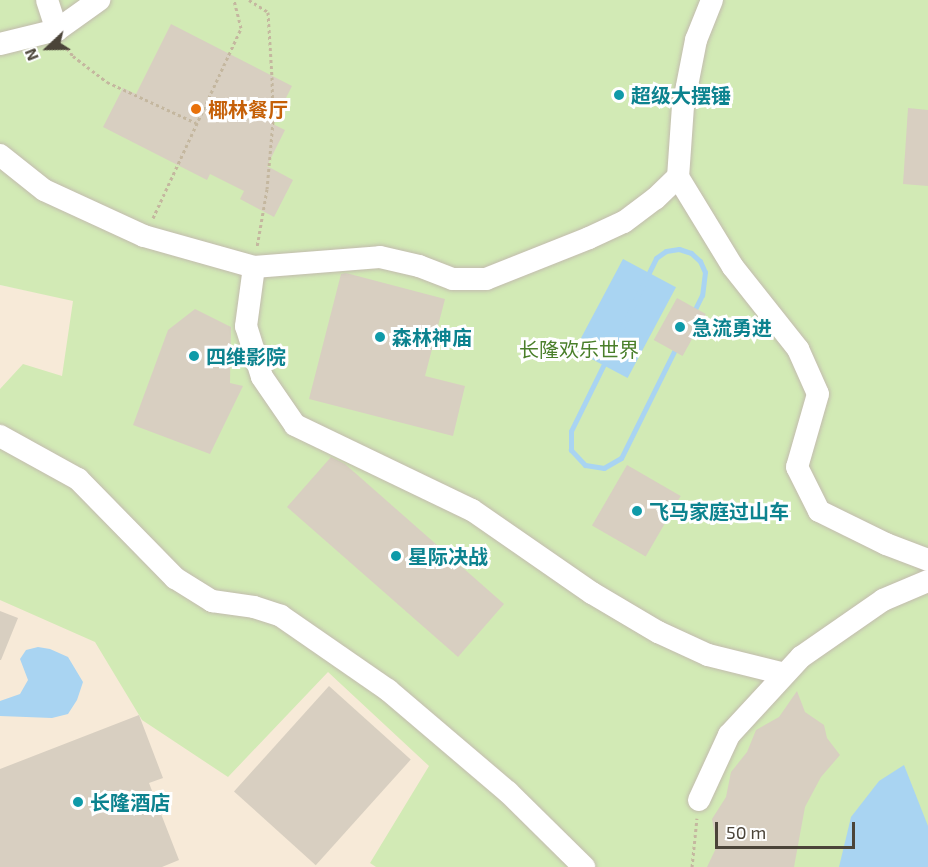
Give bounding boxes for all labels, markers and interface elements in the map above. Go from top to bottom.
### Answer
north arrow [18,18,78,78]
text: N [20,46,42,64]
place label: 超级大摆锤 [631,83,731,107]
marker: 超级大摆锤 [612,88,626,102]
place label: 椰林餐厅 [208,97,288,121]
marker: 椰林餐厅 [189,102,203,116]
place label: 急流勇进 [692,315,772,339]
marker: 急流勇进 [673,320,687,334]
place label: 森林神庙 [392,325,472,349]
marker: 森林神庙 [373,330,387,344]
park label: 长隆欢乐世界 [519,337,639,361]
place label: 四维影院 [206,344,286,368]
marker: 四维影院 [187,349,201,363]
place label: 飞马家庭过山车 [649,499,789,523]
marker: 飞马家庭过山车 [630,504,644,518]
place label: 星际决战 [408,544,488,568]
marker: 星际决战 [389,549,403,563]
place label: 长隆酒店 [90,790,170,814]
marker: 长隆酒店 [71,795,85,809]
scale bar [718,810,858,848]
text: 50 m [726,821,766,843]

